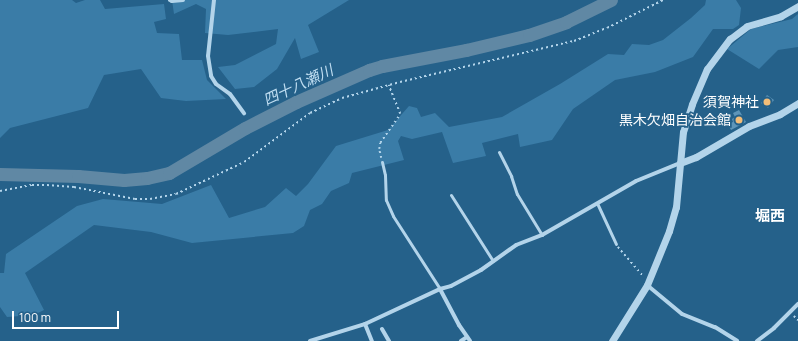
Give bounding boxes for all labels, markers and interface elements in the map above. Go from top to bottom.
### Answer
water label: 四十八瀬川 [260,61,336,109]
place label: 須賀神社 [703,94,759,110]
marker: 須賀神社 [762,97,772,107]
place label: 黒木欠畑自治会館 [619,112,731,128]
marker: 黒木欠畑自治会館 [734,115,744,125]
district label: 堀西 [755,207,785,225]
scale bar [14,303,121,329]
text: 100 m [19,309,51,326]

